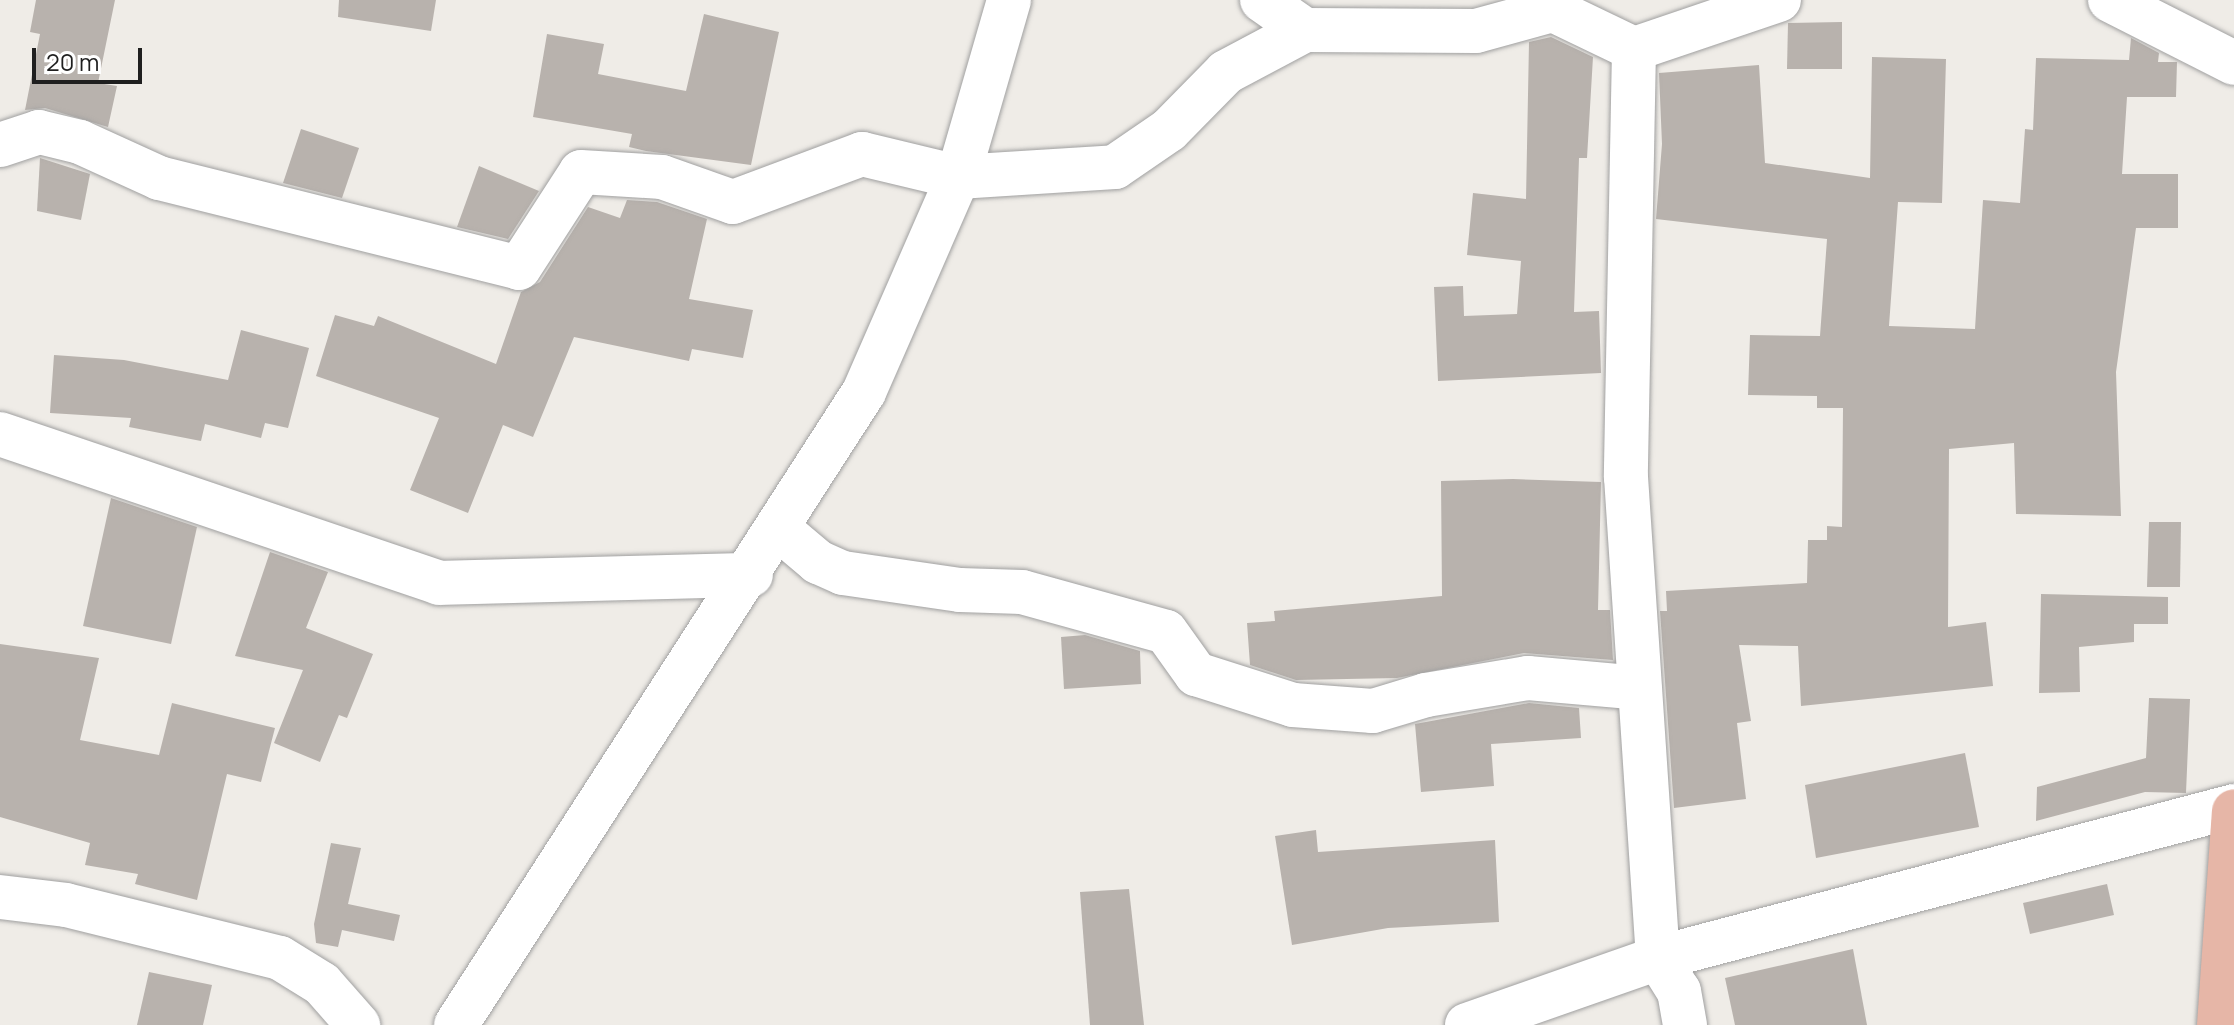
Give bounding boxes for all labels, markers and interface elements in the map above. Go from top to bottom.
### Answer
scale bar [36,32,146,82]
text: 20 m [46,45,99,78]

